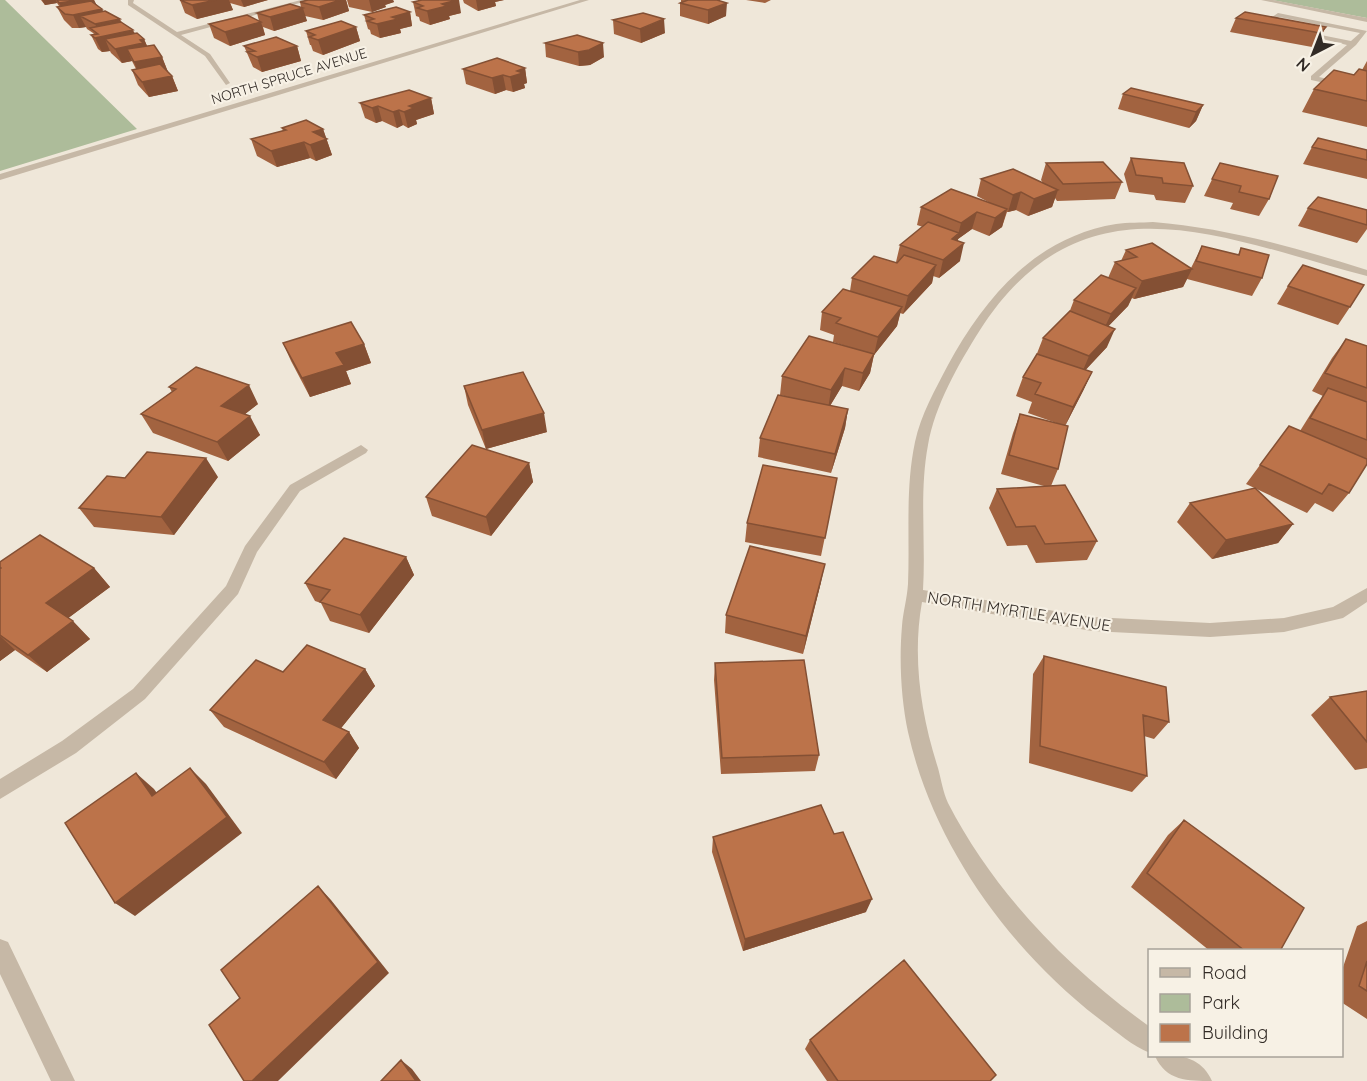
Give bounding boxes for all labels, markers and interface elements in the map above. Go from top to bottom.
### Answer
north arrow [1283,24,1343,84]
street label: NORTH SPRUCE AVENUE [209,44,369,108]
text: N [1292,54,1314,77]
street label: NORTH MYRTLE AVENUE [926,587,1112,635]
legend [1148,949,1343,1057]
text: Road [1202,961,1247,984]
text: Park [1202,991,1240,1014]
text: Building [1202,1021,1268,1044]

